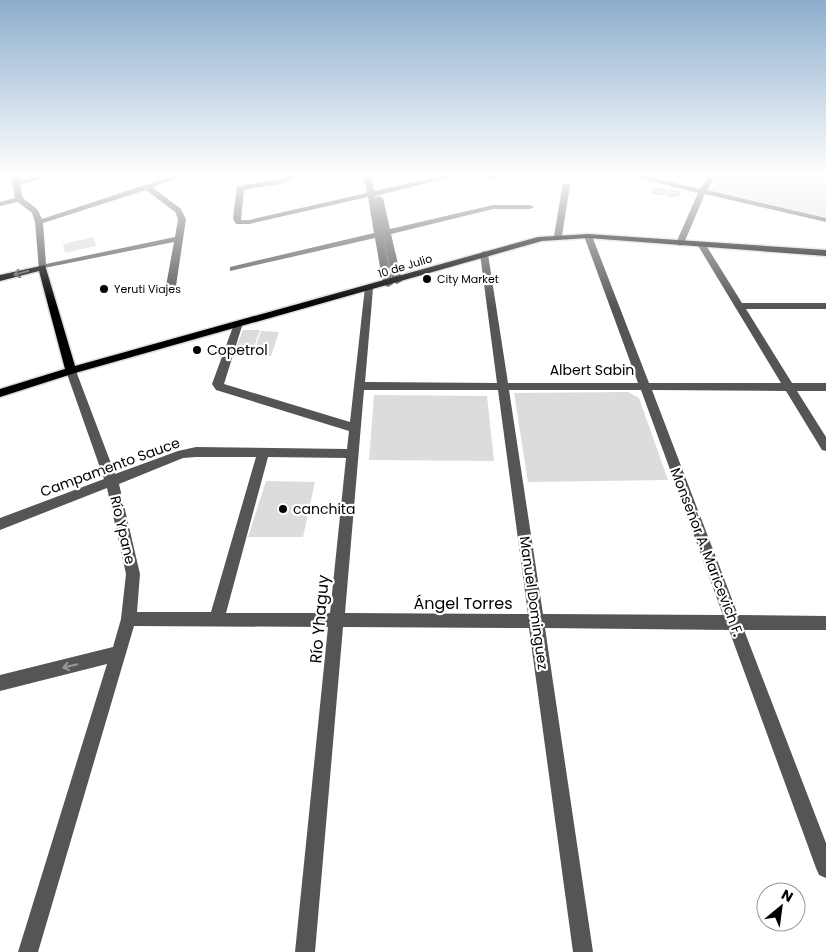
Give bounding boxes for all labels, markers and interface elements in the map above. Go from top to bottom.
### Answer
street label: 10 de Julio [376,250,434,282]
one-way arrow [13,269,29,278]
place label: City Market [437,271,499,287]
marker: City Market [421,273,433,285]
place label: Yeruti Viajes [114,281,181,297]
marker: Yeruti Viajes [98,283,110,295]
place label: Copetrol [207,340,268,360]
marker: Copetrol [191,344,203,356]
street label: Albert Sabin [550,360,634,380]
street label: Campamento Sauce [37,432,183,502]
street label: Monseñor A. Maricevich F. [666,465,748,639]
street label: Río Ypane [105,494,141,566]
place label: canchita [293,499,355,519]
marker: canchita [277,503,289,515]
street label: Manuel Dominguez [515,535,553,671]
street label: Río Yhaguy [304,574,335,664]
street label: Ángel Torres [413,592,513,615]
one-way arrow [62,662,78,671]
north arrow [756,882,806,932]
text: N [778,884,797,907]

